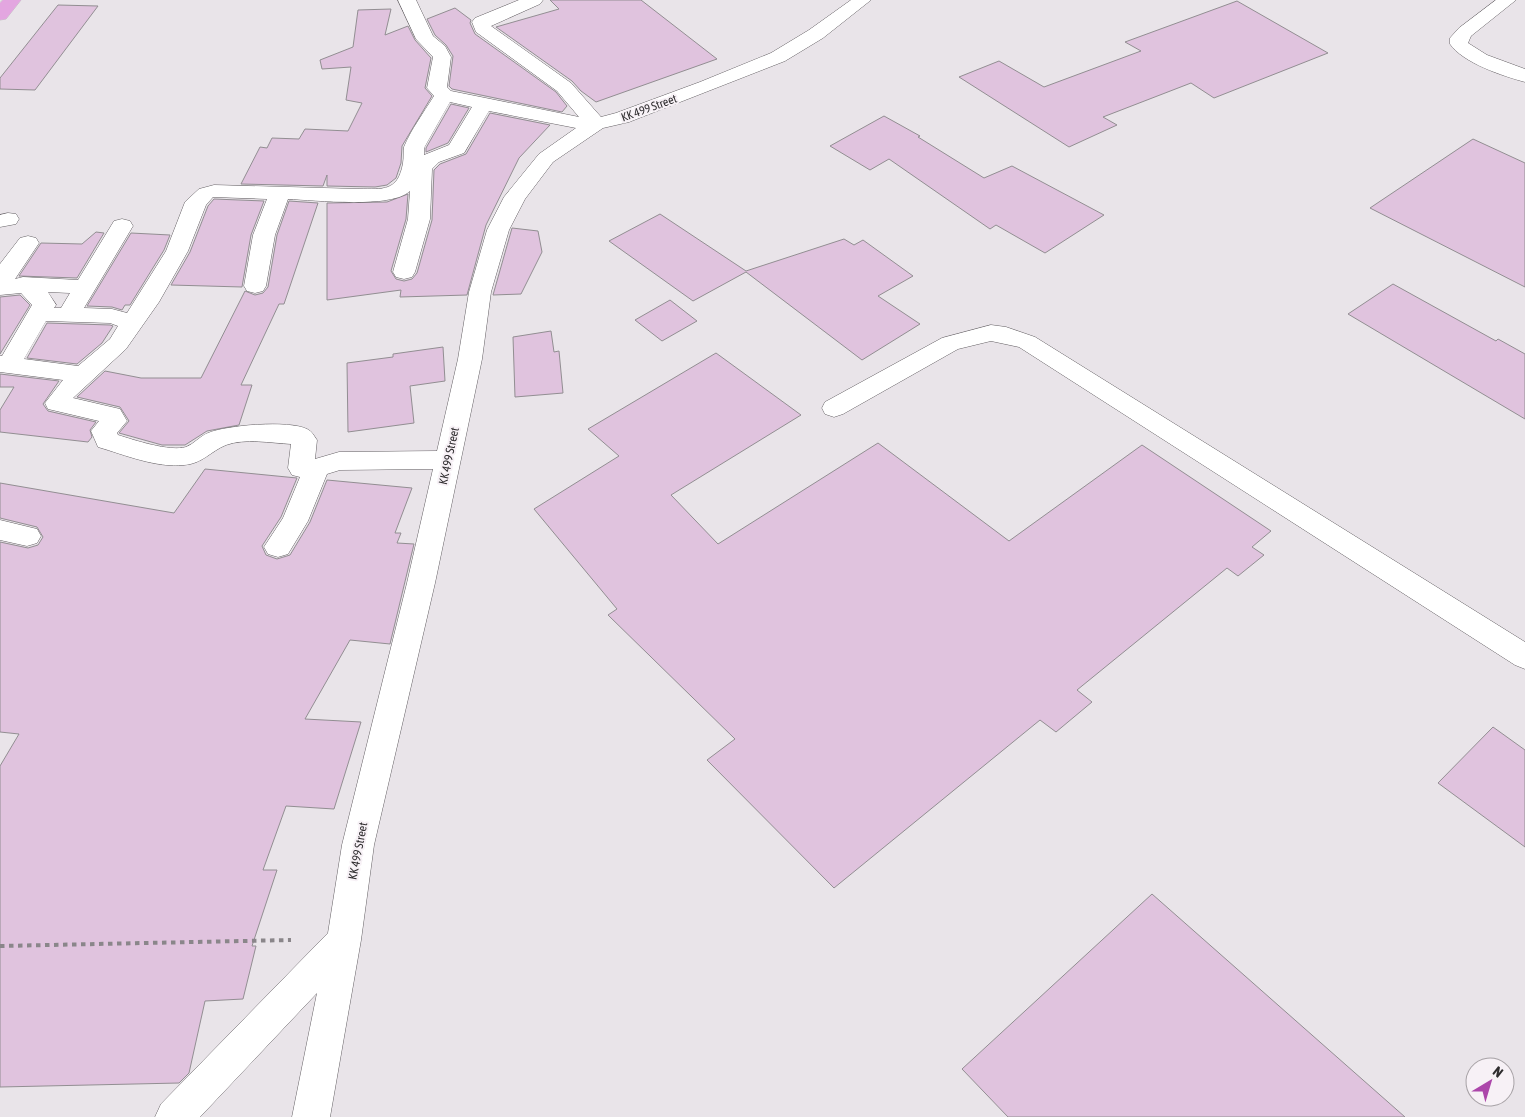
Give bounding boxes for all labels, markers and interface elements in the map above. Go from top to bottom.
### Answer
street label: KK 499 Street [619,91,679,125]
street label: KK 499 Street [436,426,462,486]
street label: KK 499 Street [346,821,371,881]
north arrow [1465,1057,1515,1107]
text: N [1490,1063,1506,1081]

